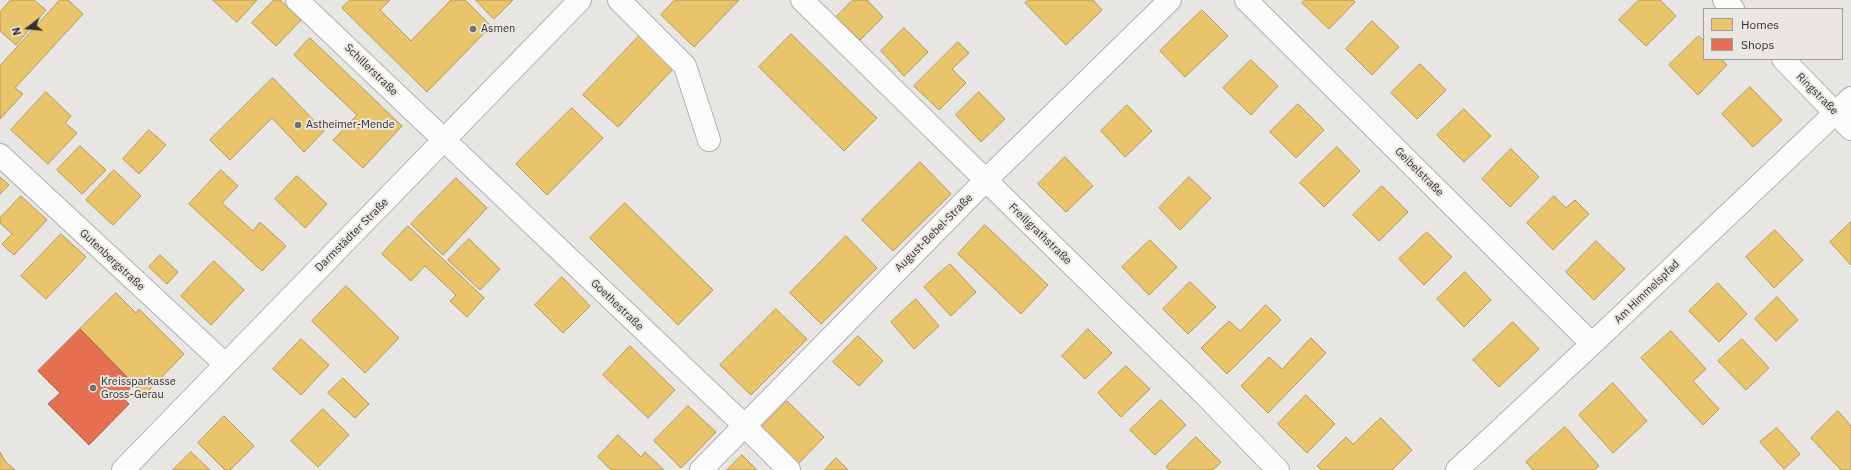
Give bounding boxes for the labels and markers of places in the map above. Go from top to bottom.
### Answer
place label: Asmen [481,22,515,36]
marker: Asmen [468,24,478,34]
place label: Astheimer-Mende [306,118,395,132]
marker: Astheimer-Mende [293,120,303,130]
place label: Kreissparkasse Gross-Gerau [101,375,176,401]
marker: Kreissparkasse Gross-Gerau [88,383,98,393]

